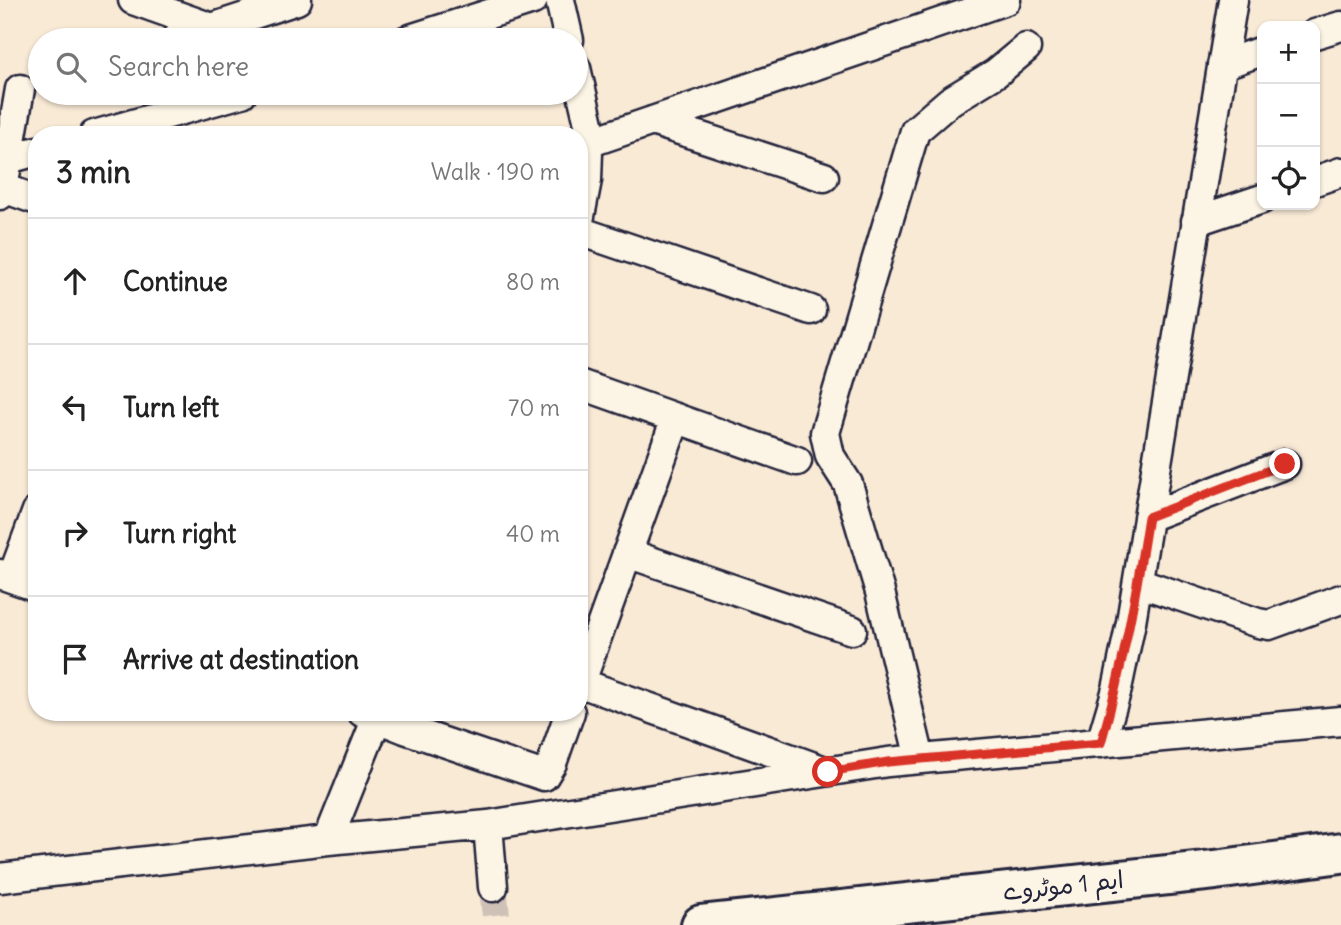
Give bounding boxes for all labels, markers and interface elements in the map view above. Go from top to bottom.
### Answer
map controls [1257,21,1320,210]
button: + [1257,21,1320,84]
search box [28,28,588,105]
icon: search [52,48,90,86]
text: Search here [108,50,249,83]
button: − [1257,84,1320,147]
button: locate [1257,147,1320,210]
text: 3 min [56,153,131,191]
text: Walk · 190 m [431,157,560,186]
icon: ahead [56,262,94,300]
text: Continue [123,265,228,298]
text: 80 m [506,267,560,296]
icon: left [56,388,94,426]
text: Turn left [123,391,219,424]
text: 70 m [508,393,560,422]
route end [1269,448,1300,479]
icon: right [56,514,94,552]
text: Turn right [123,517,236,550]
text: 40 m [506,519,560,548]
icon: arrive [56,640,94,678]
text: Arrive at destination [123,643,359,676]
route start [812,756,843,787]
street label: ایم 1 موٹروے [1001,864,1125,910]

